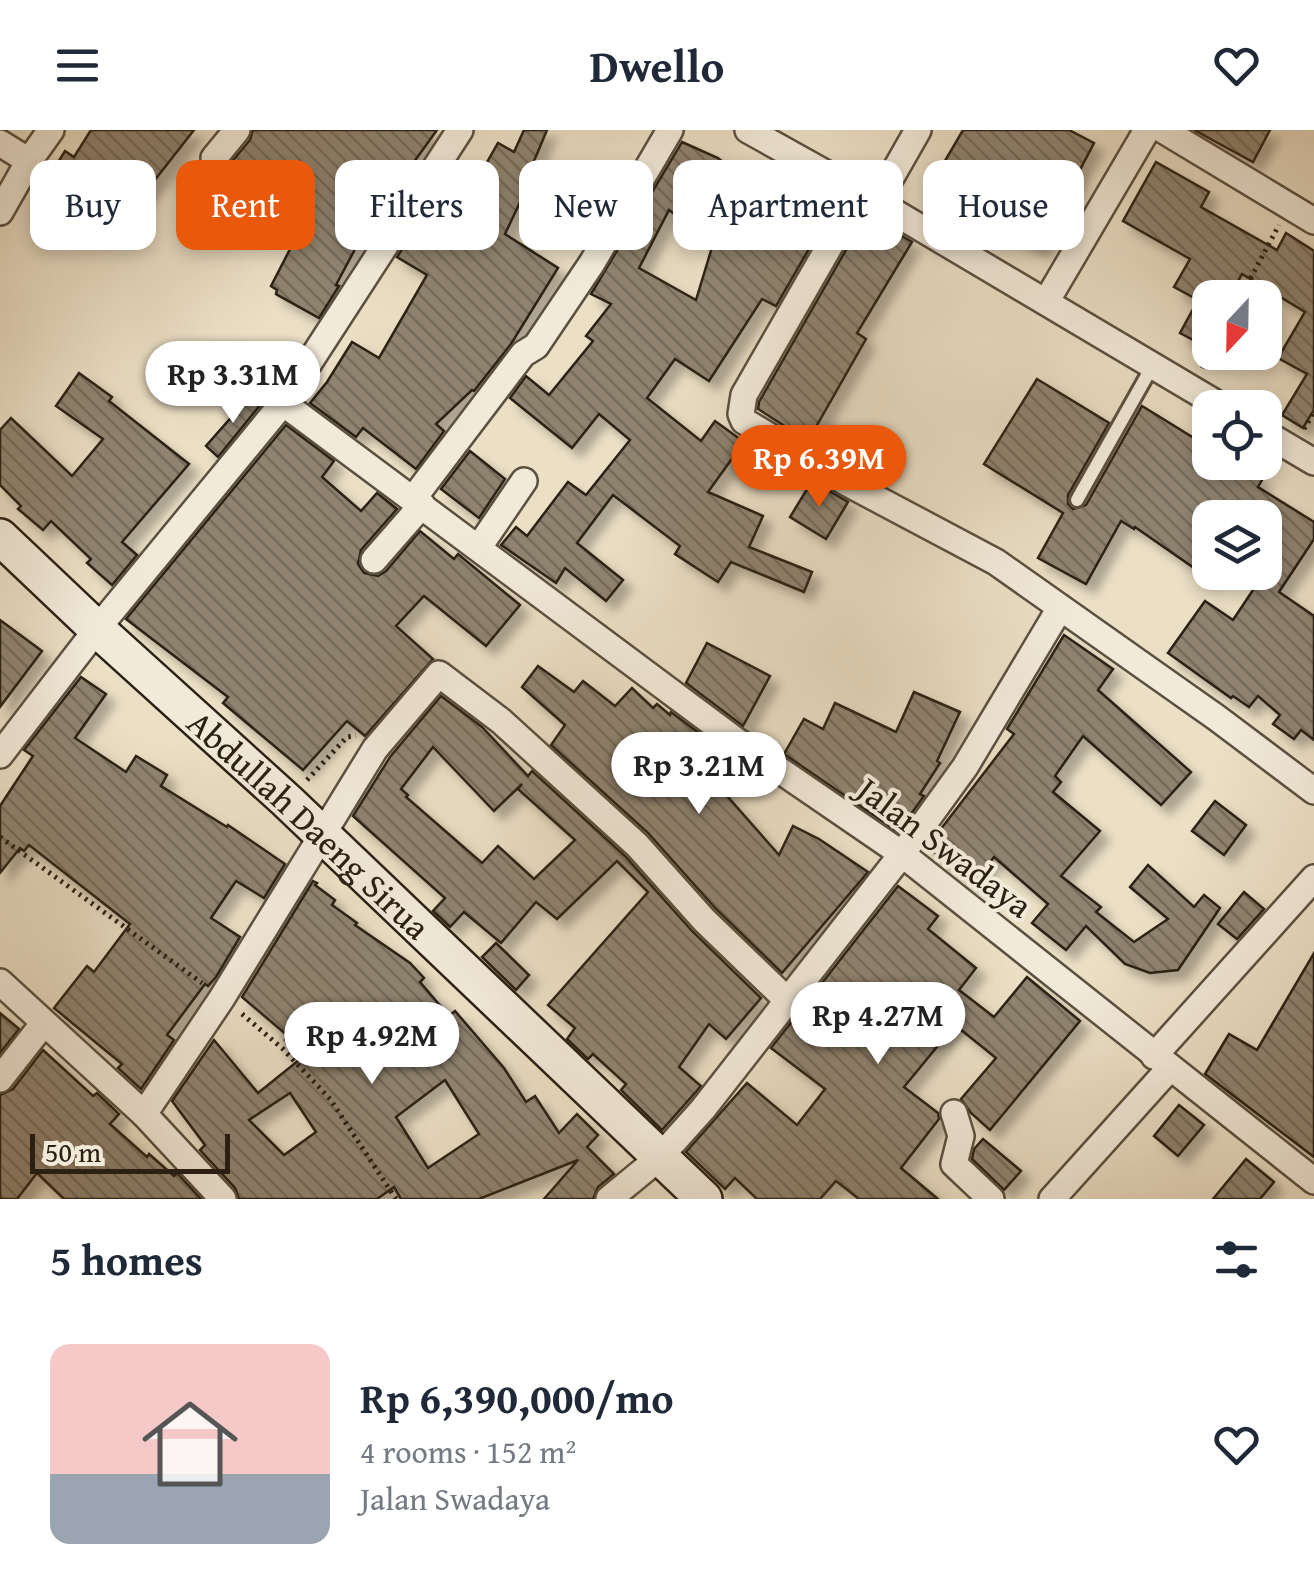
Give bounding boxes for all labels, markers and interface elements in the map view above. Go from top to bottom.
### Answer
text: Dwello [590,33,724,98]
icon: menu [50,38,105,93]
icon: heart [1209,38,1264,93]
chip: Buy [30,160,156,250]
chip: Rent [176,160,315,250]
chip: Filters [335,160,499,250]
chip: New [519,160,653,250]
chip: Apartment [673,160,903,250]
chip: House [923,160,1084,250]
north arrow [1192,280,1282,370]
map controls [1192,280,1282,590]
pin: Rp 3.31M [130,341,336,426]
text: Rp 3.31M [167,350,299,397]
button: locate [1192,390,1282,480]
pin: Rp 6.39M [716,425,922,510]
text: Rp 6.39M [753,434,885,481]
button: layers [1192,500,1282,590]
street label: Abdullah Daeng Sirua [176,697,443,951]
pin: Rp 3.21M [596,732,802,817]
text: Rp 3.21M [633,741,765,788]
street label: Jalan Swadaya [843,762,1044,930]
pin: Rp 4.27M [775,982,981,1067]
text: Rp 4.27M [812,991,944,1038]
pin: Rp 4.92M [269,1002,475,1087]
text: Rp 4.92M [306,1011,438,1058]
scale bar [30,1129,230,1174]
text: 50 m [45,1131,101,1172]
text: 5 homes [50,1229,203,1290]
icon: filters [1209,1232,1264,1287]
text: Rp 6,390,000/mo [360,1367,674,1428]
icon: home [130,1384,250,1504]
icon: heart [1209,1417,1264,1472]
text: 4 rooms · 152 m² [360,1428,576,1475]
text: Jalan Swadaya [360,1475,550,1522]

